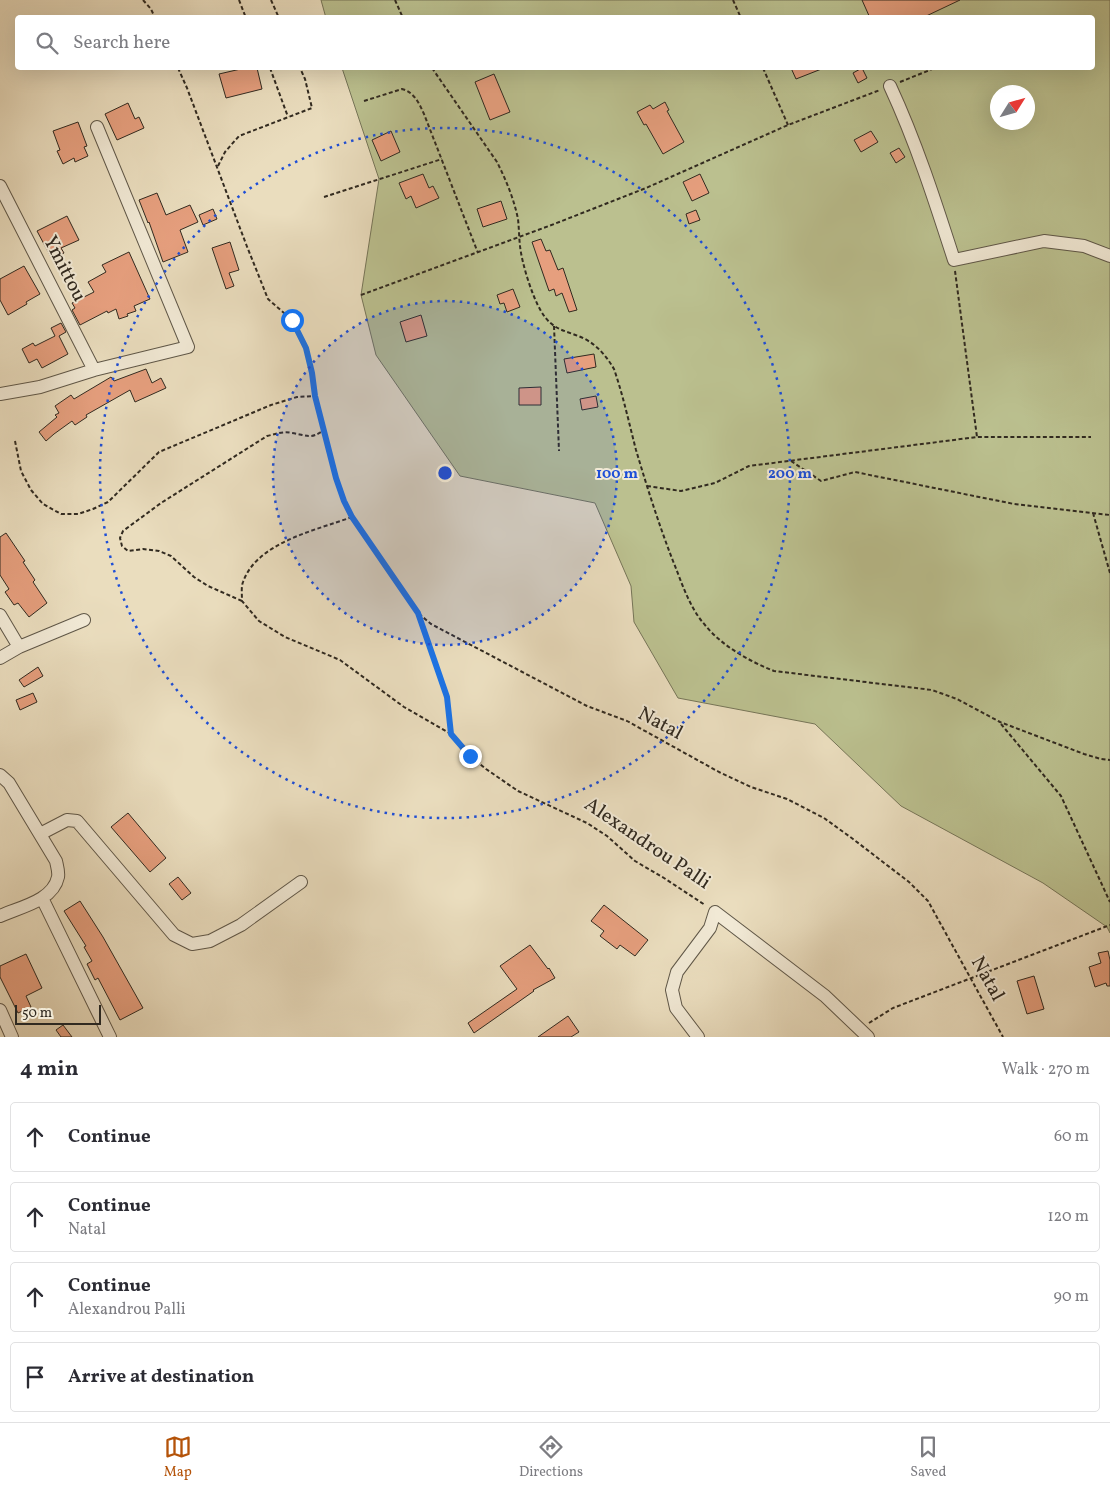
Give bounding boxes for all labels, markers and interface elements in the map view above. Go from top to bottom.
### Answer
search box [15,15,1095,70]
icon: search [33,29,61,57]
text: Search here [73,30,170,56]
north arrow [990,85,1035,130]
street label: Ymittou [35,231,93,307]
route start [281,309,304,332]
centre of rings [436,464,454,482]
text: 100 m [596,464,639,485]
text: 200 m [768,464,812,485]
street label: Natal [632,700,688,748]
route end [459,745,482,768]
street label: Alexandrou Palli [578,791,716,897]
street label: Natal [963,951,1011,1007]
scale bar [15,1002,101,1025]
text: 50 m [22,1004,52,1023]
text: 4 min [20,1055,79,1084]
text: Walk · 270 m [1002,1059,1090,1081]
icon: ahead [21,1123,49,1151]
text: Continue [68,1124,151,1150]
text: 60 m [1054,1126,1089,1148]
text: Continue [68,1193,151,1219]
icon: ahead [21,1203,49,1231]
text: 120 m [1047,1206,1089,1228]
text: Natal [68,1219,106,1241]
text: Continue [68,1273,151,1299]
icon: ahead [21,1283,49,1311]
text: 90 m [1053,1286,1089,1308]
text: Alexandrou Palli [68,1299,186,1321]
icon: arrive [21,1363,49,1391]
text: Arrive at destination [68,1364,254,1390]
tab: Map [164,1433,192,1482]
tab: Directions [519,1433,583,1482]
tab: Saved [910,1433,946,1482]

